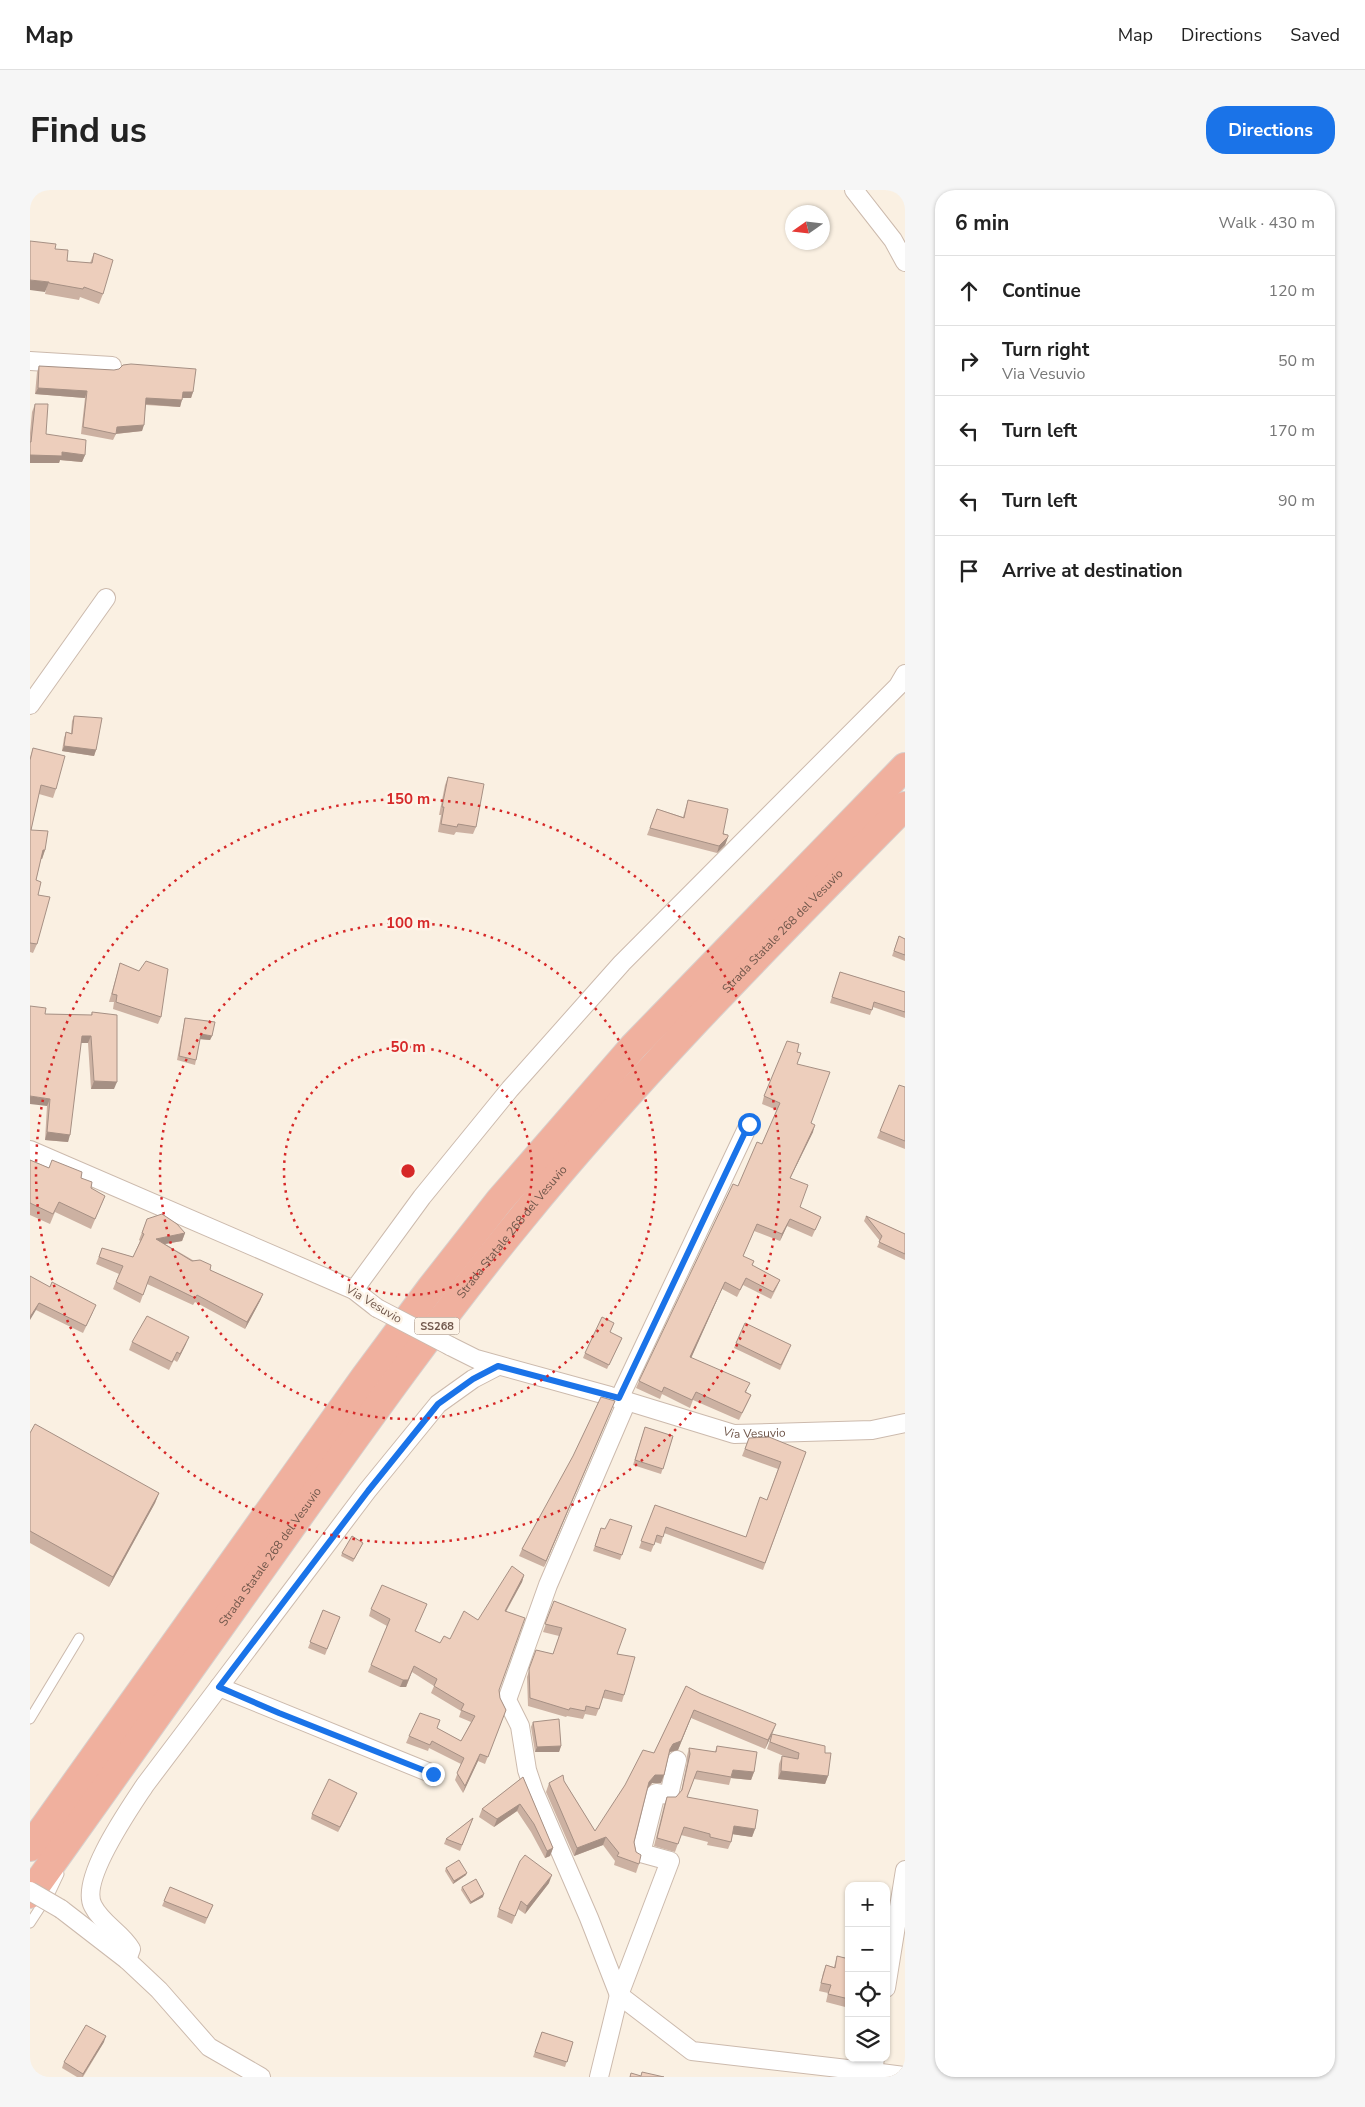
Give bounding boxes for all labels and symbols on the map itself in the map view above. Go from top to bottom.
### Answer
north arrow [785,205,830,250]
text: 150 m [386,789,430,809]
street label: Strada Statale 268 del Vesuvio [719,865,847,996]
text: 100 m [386,913,430,933]
text: 50 m [390,1037,426,1057]
route start [738,1113,761,1136]
centre of rings [399,1162,417,1180]
street label: Strada Statale 268 del Vesuvio [453,1162,571,1302]
street label: Via Vesuvio [342,1281,405,1327]
road number: SS268 [414,1318,460,1334]
street label: Via Vesuvio [720,1423,786,1442]
street label: Strada Statale 268 del Vesuvio [215,1484,325,1629]
route end [422,1763,445,1786]

